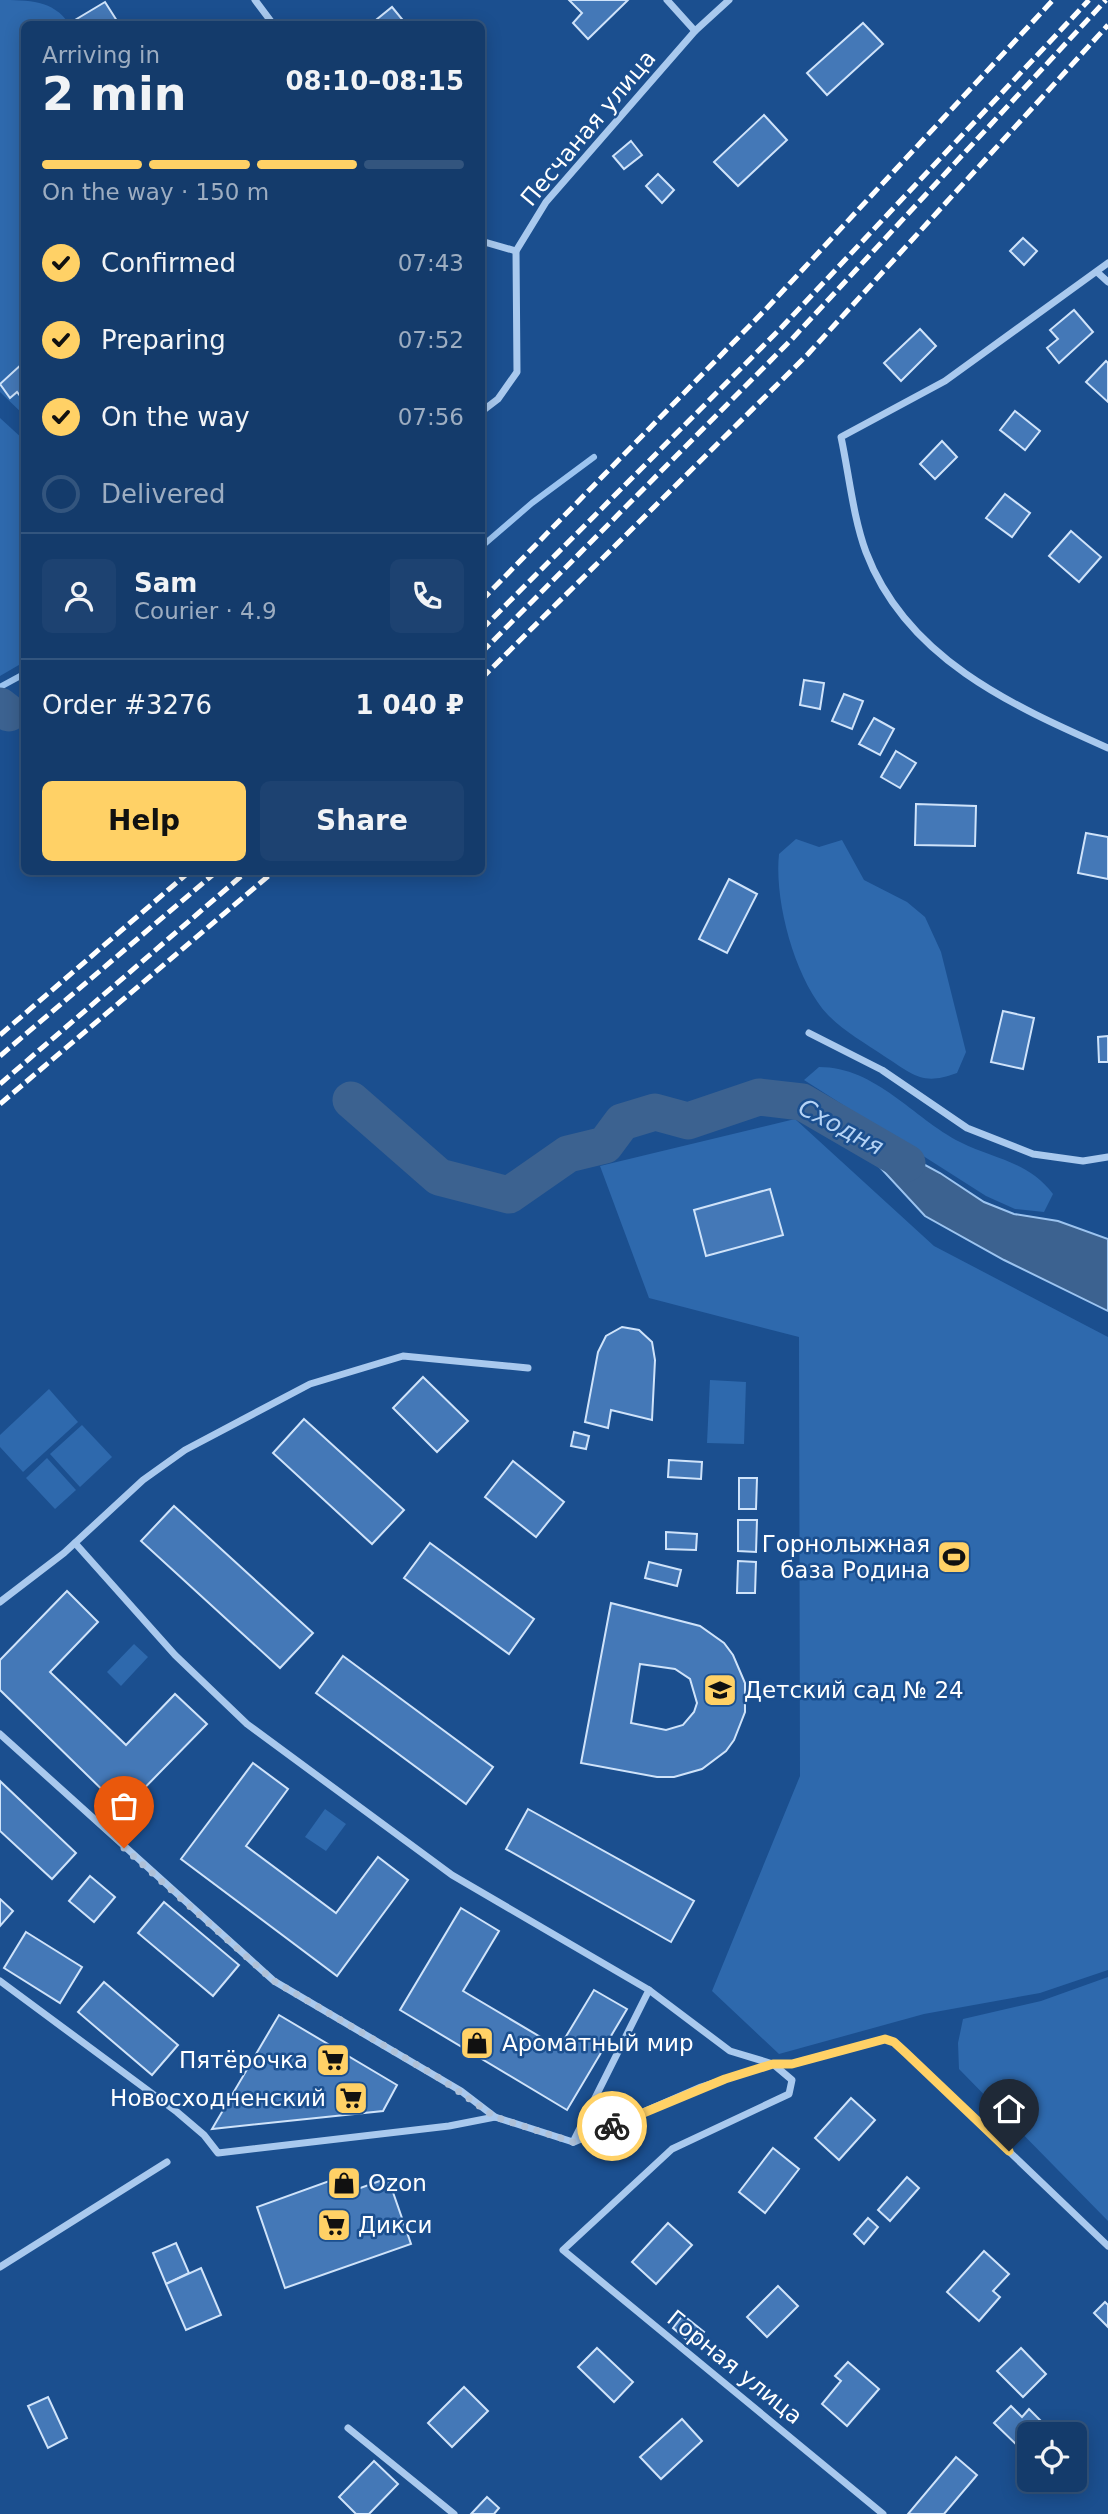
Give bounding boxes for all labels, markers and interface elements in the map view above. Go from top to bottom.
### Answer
text: Arriving in [42,42,160,68]
street label: Песчаная улица [515,45,661,211]
text: 08:10–08:15 [285,66,464,96]
text: 2 min [42,67,186,121]
text: On the way · 150 m [42,179,269,205]
icon: check [42,244,80,282]
text: Confirmed [101,248,236,278]
text: 07:43 [398,250,464,276]
icon: check [42,321,80,359]
text: Preparing [101,325,226,355]
text: 07:52 [398,327,464,353]
icon: check [42,398,80,436]
text: On the way [101,402,250,432]
text: 07:56 [398,404,464,430]
text: Delivered [101,479,225,509]
button: person [42,559,116,633]
button: phone [390,559,464,633]
text: Sam [134,568,197,598]
text: Courier · 4.9 [134,598,277,624]
text: Order #3276 [42,690,212,720]
text: 1 040 ₽ [355,690,464,720]
button: Help [42,781,246,861]
button: Share [260,781,464,861]
water label: Сходня [794,1093,888,1161]
place label: Горнолыжная база Родина [762,1531,930,1583]
sports icon: Горнолыжная база Родина [935,1538,973,1576]
school or university icon: Детский сад № 24 [701,1671,739,1709]
place label: Детский сад № 24 [744,1677,964,1703]
pin [94,1776,154,1848]
icon: bag [105,1787,143,1825]
shop icon: Ароматный мир [458,2024,496,2062]
place label: Ароматный мир [502,2030,694,2056]
supermarket icon: Пятёрочка [314,2041,352,2079]
place label: Пятёрочка [179,2047,308,2073]
supermarket icon: Новосходненский [332,2079,370,2117]
pin [979,2079,1039,2151]
place label: Новосходненский [110,2085,326,2111]
icon: home [990,2090,1028,2128]
courier [577,2091,647,2161]
icon: bike [593,2107,631,2145]
shop icon: Ozon [325,2164,363,2202]
place label: Ozon [368,2170,427,2196]
supermarket icon: Дикси [315,2206,353,2244]
place label: Дикси [358,2212,432,2238]
street label: Горная улица [662,2305,808,2429]
map controls [1017,2422,1087,2492]
button: locate [1017,2422,1087,2492]

